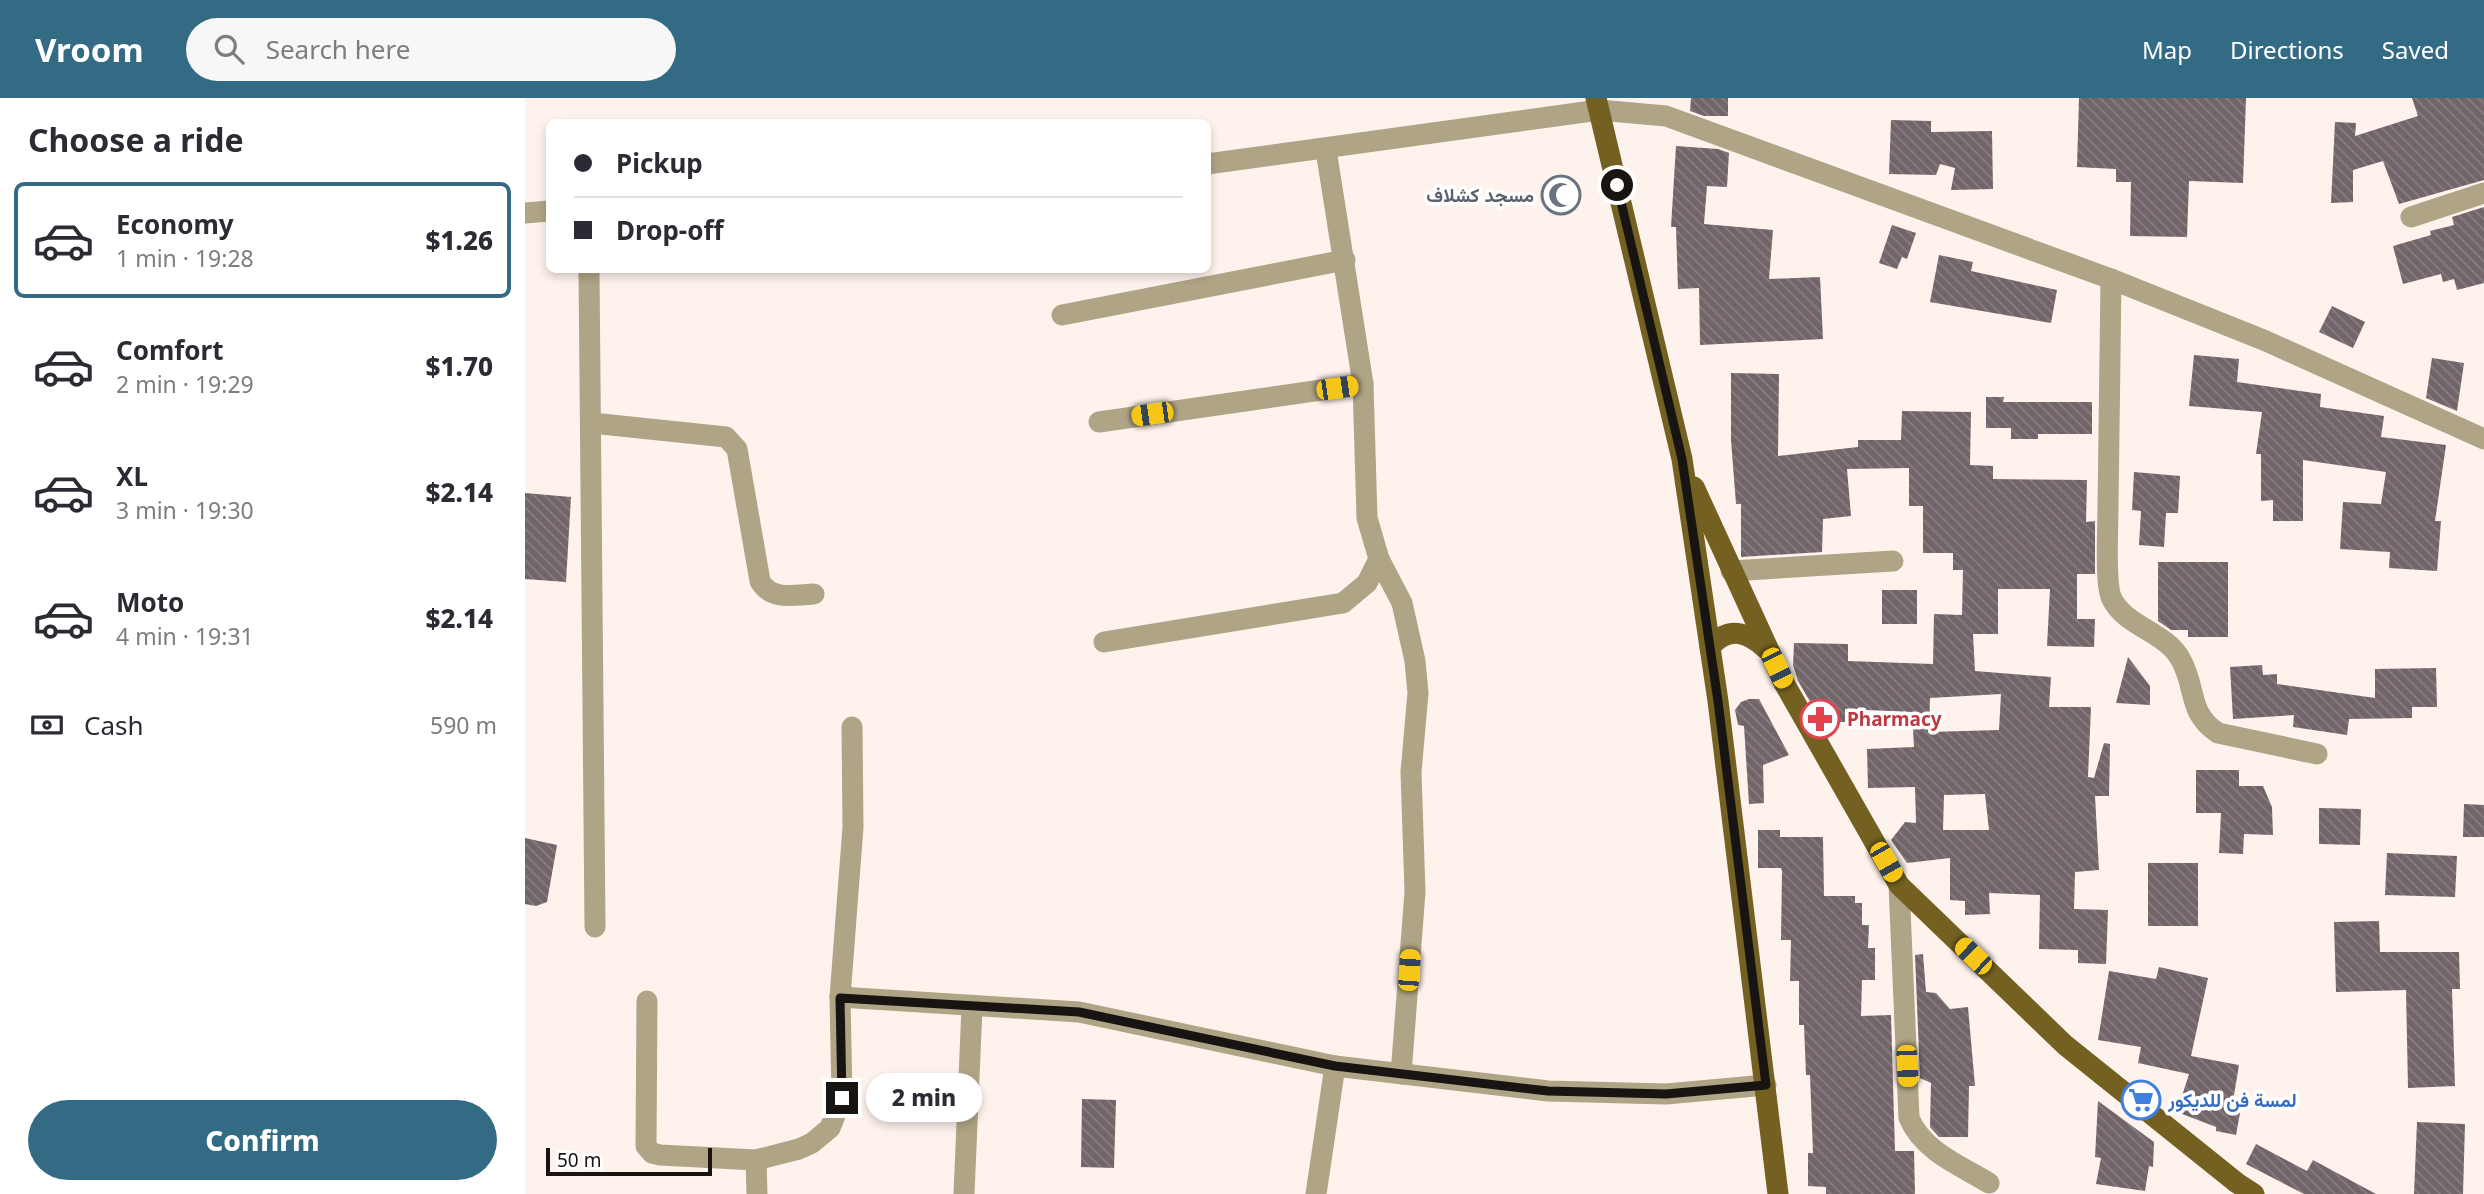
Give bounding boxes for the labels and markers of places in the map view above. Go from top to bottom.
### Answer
mosque icon: مسجد كشلاف [1540,174,1582,216]
place label: مسجد كشلاف [1426,182,1534,208]
pharmacy icon: Pharmacy [1799,698,1841,740]
place label: Pharmacy [1847,706,1942,732]
supermarket icon: لمسة فن للديكور [2120,1079,2162,1121]
place label: لمسة فن للديكور [2167,1087,2297,1113]

